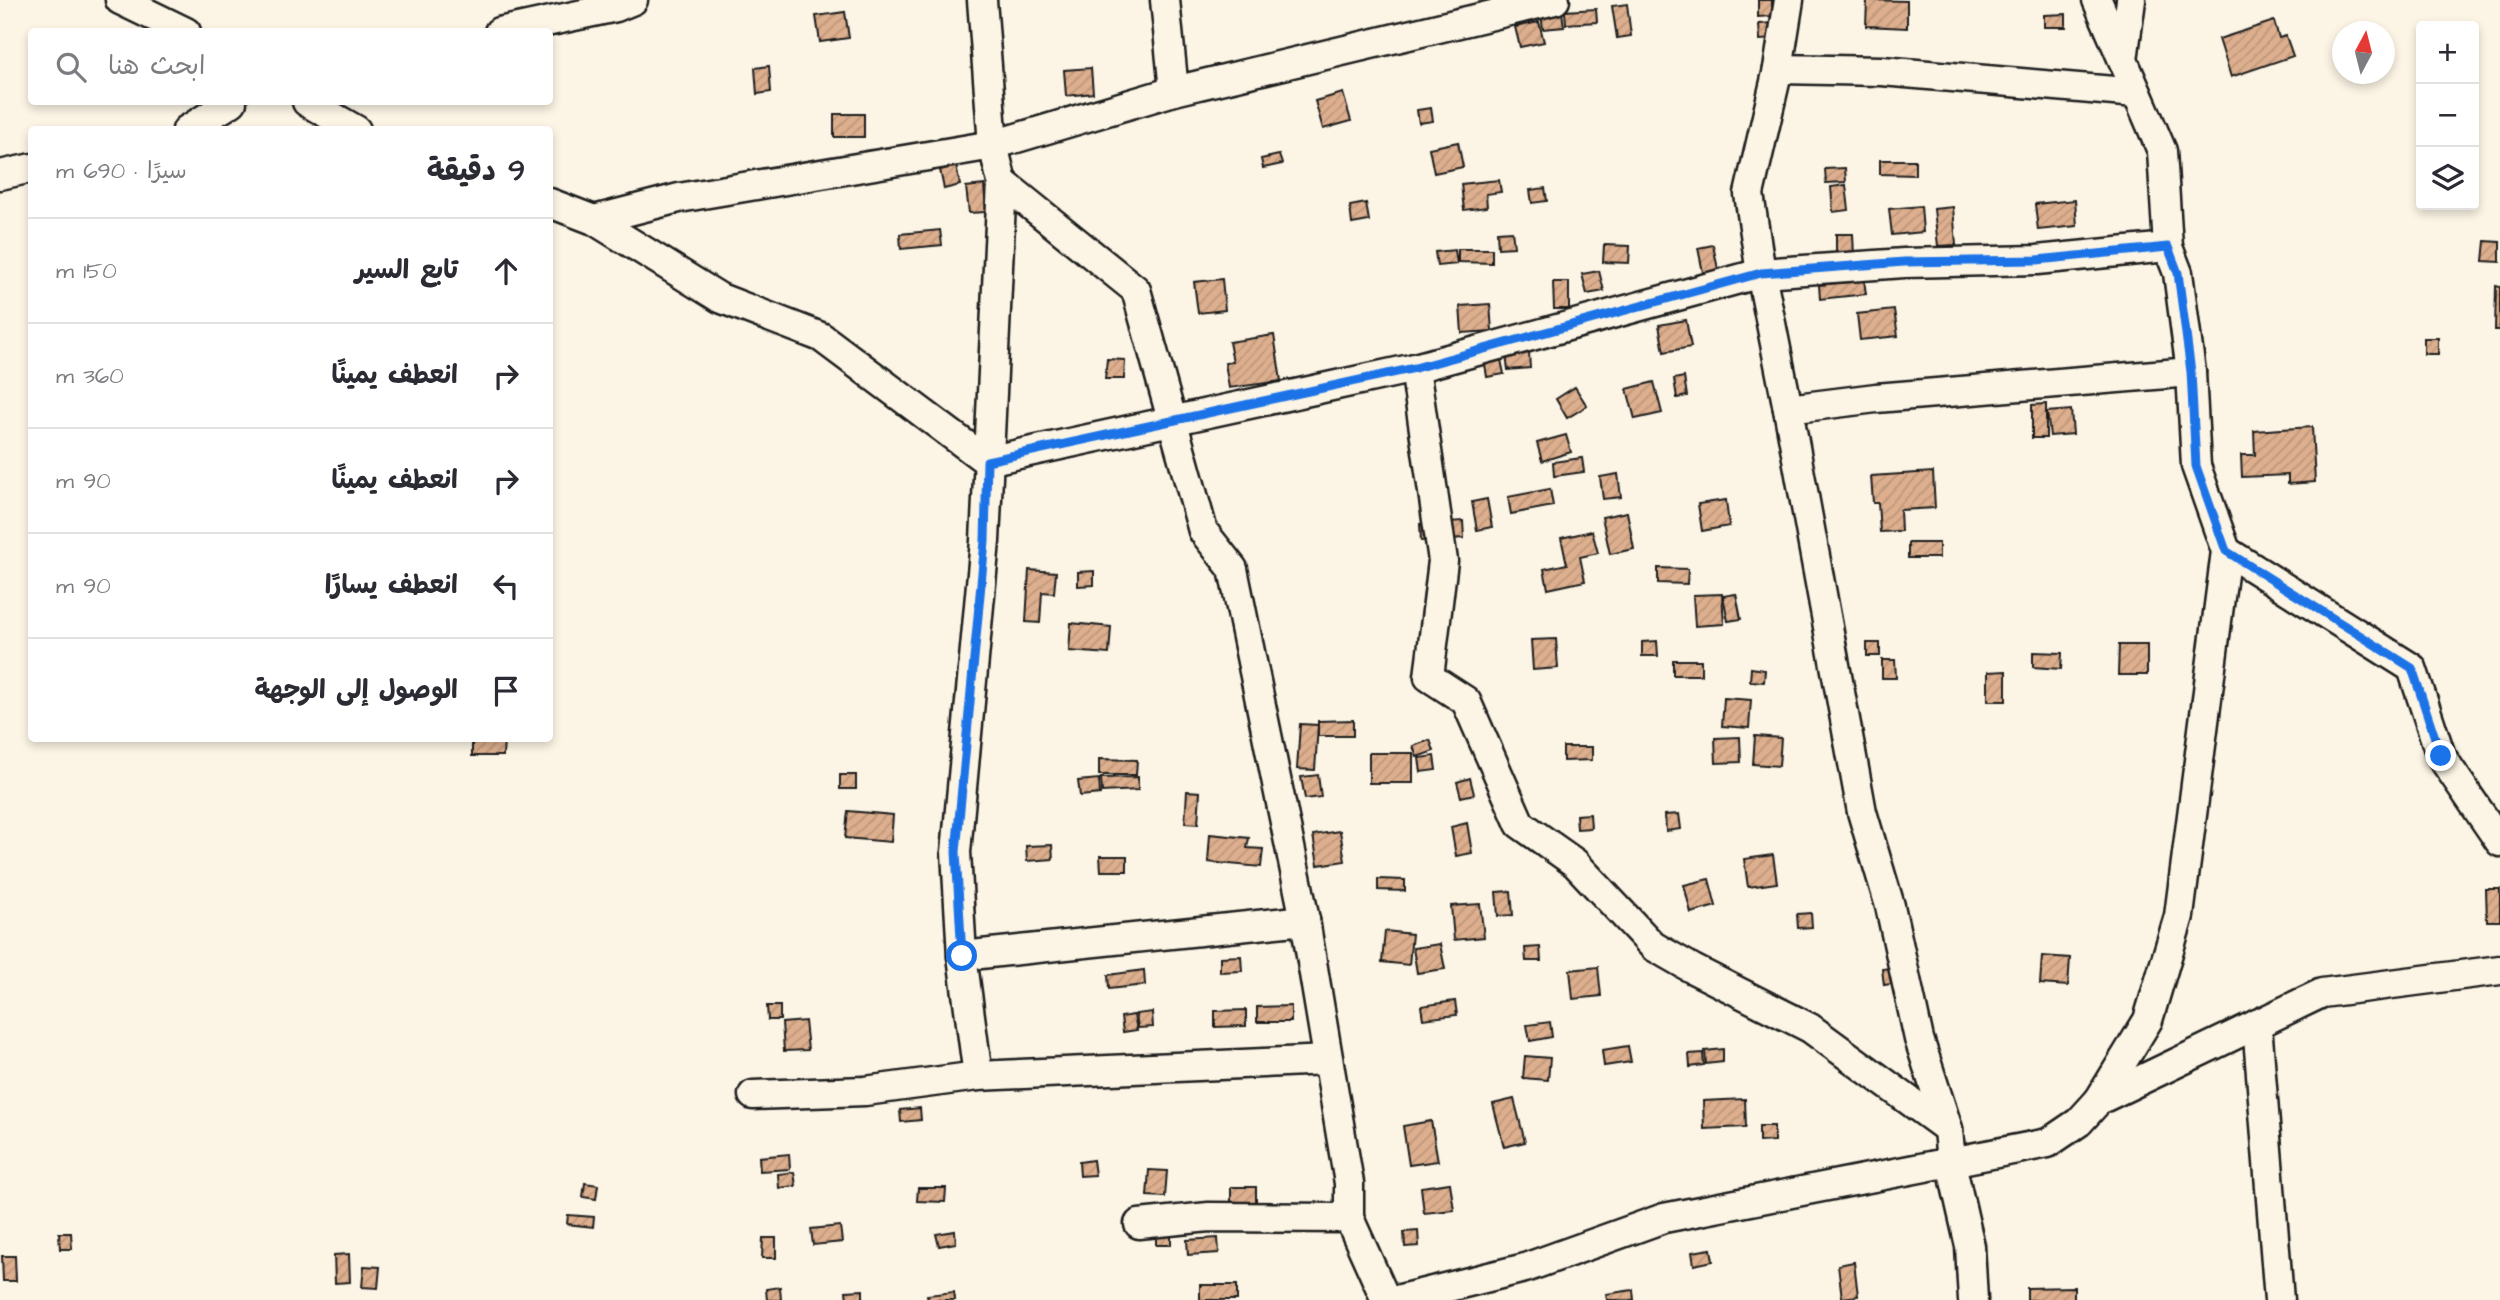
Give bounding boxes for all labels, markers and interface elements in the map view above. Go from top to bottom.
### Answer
north arrow [2332,21,2395,84]
map controls [2416,21,2479,210]
button: + [2416,21,2479,84]
search box [28,28,553,105]
icon: search [52,48,90,86]
text: ابحث هنا [108,48,205,84]
button: − [2416,84,2479,147]
button: layers [2416,147,2479,210]
text: 9 دقيقة [427,150,525,192]
text: سيرًا · 690 m [56,155,187,187]
text: تابع السير [355,252,458,288]
icon: ahead [487,252,525,290]
text: 150 m [56,255,117,287]
text: انعطف يمينًا [331,357,458,393]
icon: right [487,357,525,395]
text: 360 m [56,360,124,392]
text: انعطف يمينًا [331,462,458,498]
icon: right [487,462,525,500]
text: 90 m [56,465,111,497]
text: انعطف يسارًا [325,567,458,603]
icon: left [487,567,525,605]
text: 90 m [56,570,111,602]
text: الوصول إلى الوجهة [254,672,458,708]
icon: arrive [487,672,525,710]
route end [2425,740,2456,771]
route start [946,940,977,971]

